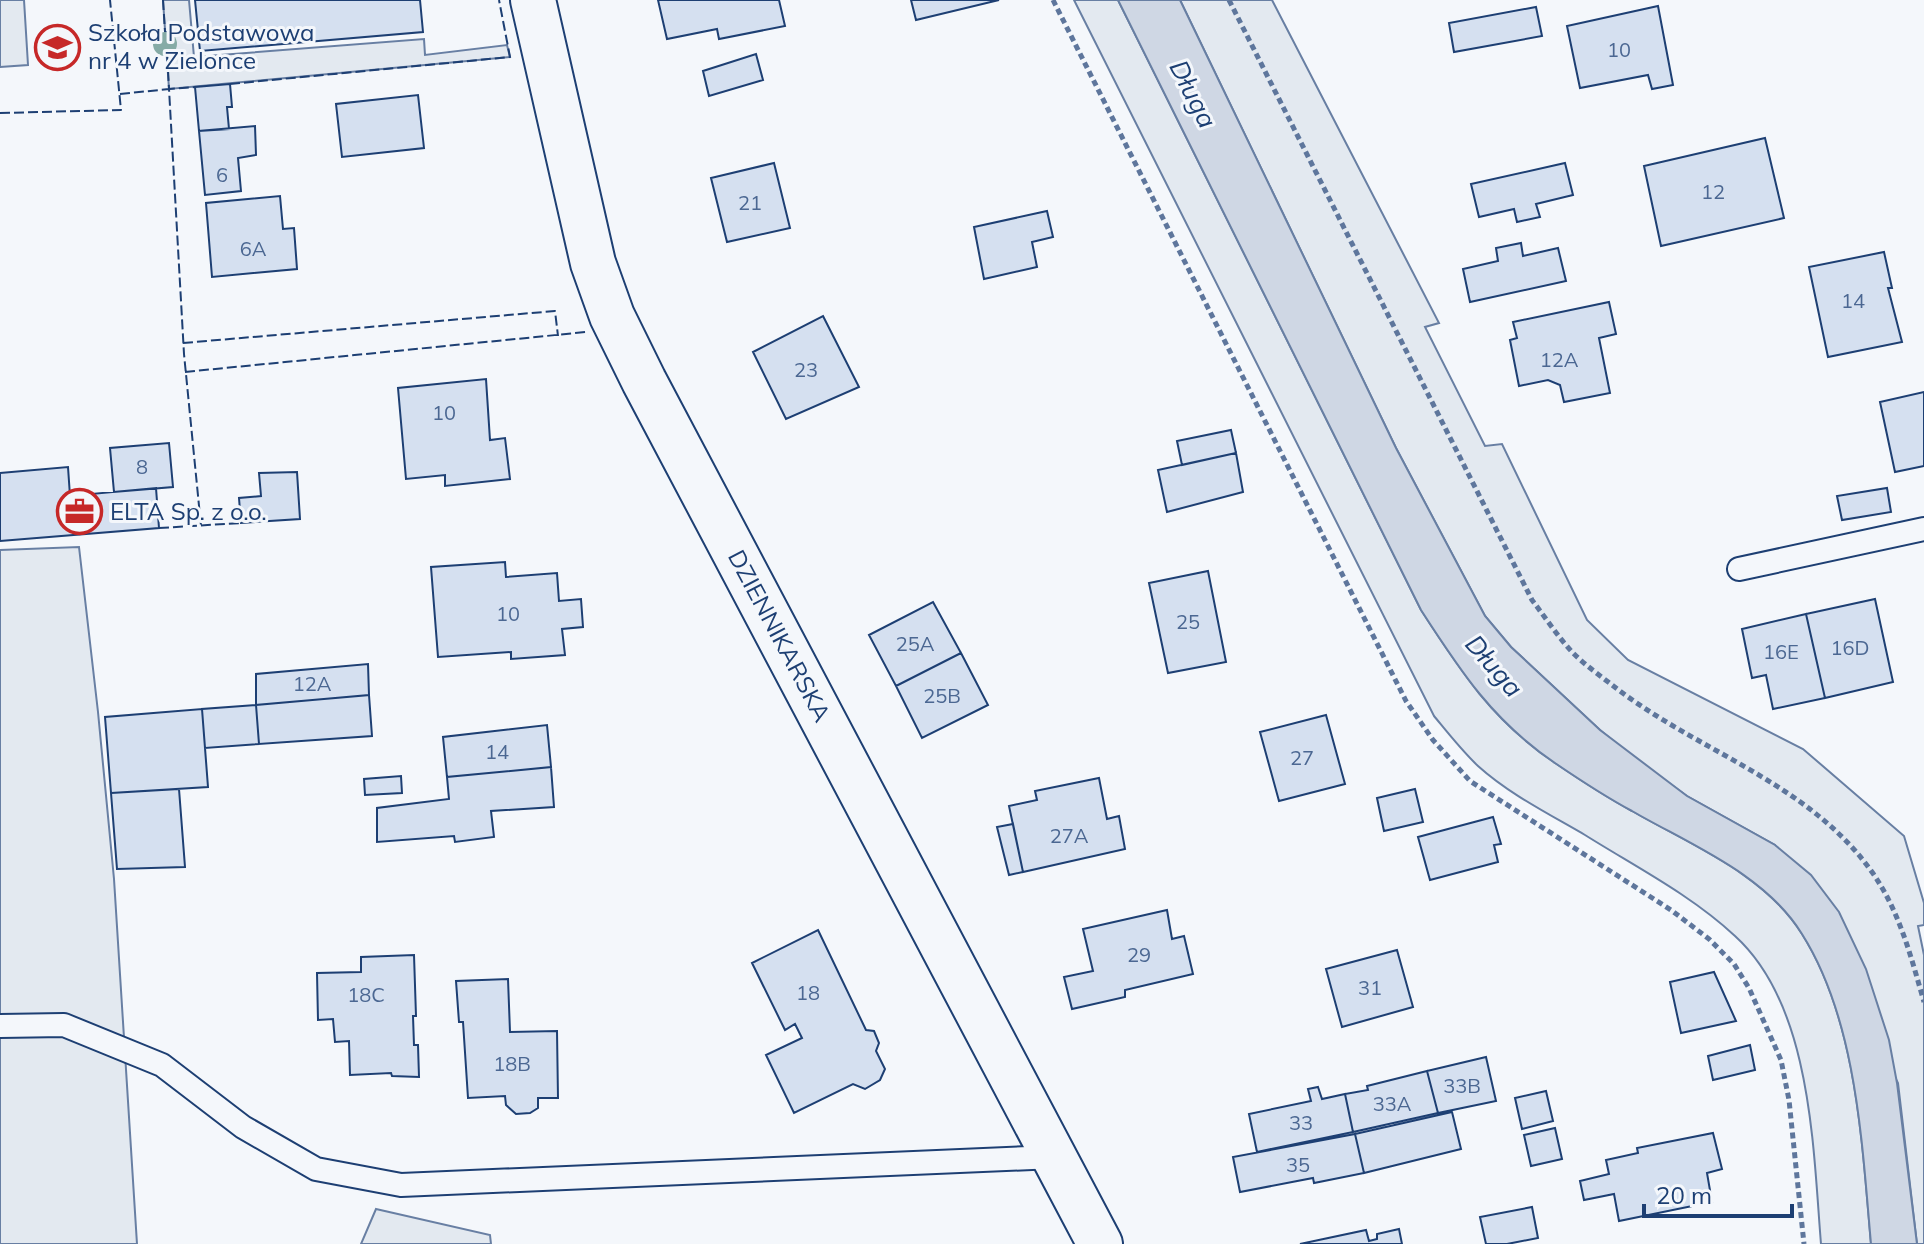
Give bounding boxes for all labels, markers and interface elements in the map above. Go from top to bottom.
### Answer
place label: Szkoła Podstawowa nr 4 w Zielonce [88,17,314,75]
school or university icon: Szkoła Podstawowa nr 4 w Zielonce [33,23,81,71]
house number: 10 [1607,37,1631,62]
water label: Długa [1162,54,1224,133]
house number: 6 [216,162,228,187]
house number: 12 [1701,179,1725,204]
house number: 21 [738,190,762,215]
house number: 6A [240,236,267,261]
house number: 14 [1841,288,1865,313]
house number: 12A [1540,347,1579,372]
house number: 23 [794,357,818,382]
house number: 10 [432,400,456,425]
house number: 8 [136,454,148,479]
office icon: ELTA Sp. z o.o. [55,488,103,536]
place label: ELTA Sp. z o.o. [110,496,267,526]
street label: DZIENNIKARSKA [722,545,838,727]
house number: 10 [496,601,520,626]
house number: 25 [1176,609,1200,634]
water label: Długa [1458,628,1530,704]
house number: 25A [896,631,935,656]
house number: 16D [1831,635,1869,660]
house number: 16E [1763,639,1799,664]
house number: 12A [293,671,332,696]
house number: 25B [923,683,961,708]
house number: 14 [485,739,509,764]
house number: 27 [1290,745,1314,770]
house number: 27A [1050,823,1089,848]
house number: 29 [1127,942,1151,967]
house number: 31 [1358,975,1382,1000]
house number: 18 [796,980,820,1005]
house number: 18C [347,982,385,1007]
house number: 18B [493,1051,531,1076]
house number: 33B [1443,1073,1481,1098]
house number: 33A [1373,1091,1412,1116]
house number: 33 [1289,1110,1313,1135]
house number: 35 [1286,1152,1310,1177]
scale bar [1644,1168,1792,1218]
text: 20 m [1656,1180,1712,1210]

